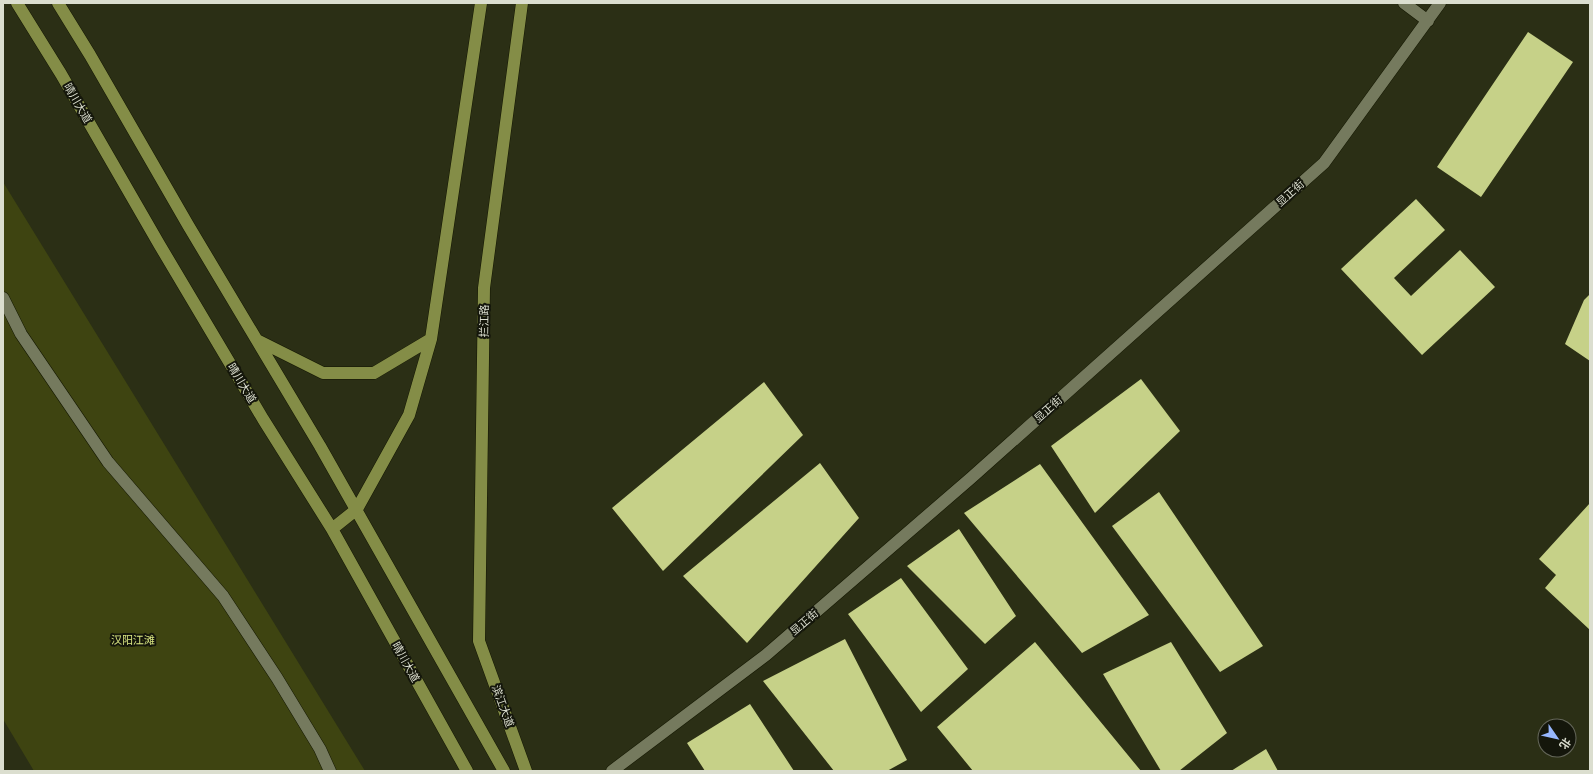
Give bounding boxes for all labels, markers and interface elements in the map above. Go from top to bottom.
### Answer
street label: 晴川大道 [62,81,94,125]
street label: 显正街 [1274,178,1306,208]
street label: 拦江路 [478,304,490,338]
street label: 晴川大道 [226,361,258,405]
street label: 显正街 [1032,394,1064,424]
street label: 显正街 [788,607,820,637]
park label: 汉阳江滩 [111,634,155,646]
street label: 晴川大道 [390,640,422,684]
street label: 滨江大道 [490,683,516,729]
north arrow [1537,718,1577,758]
text: 北 [1557,736,1573,752]

